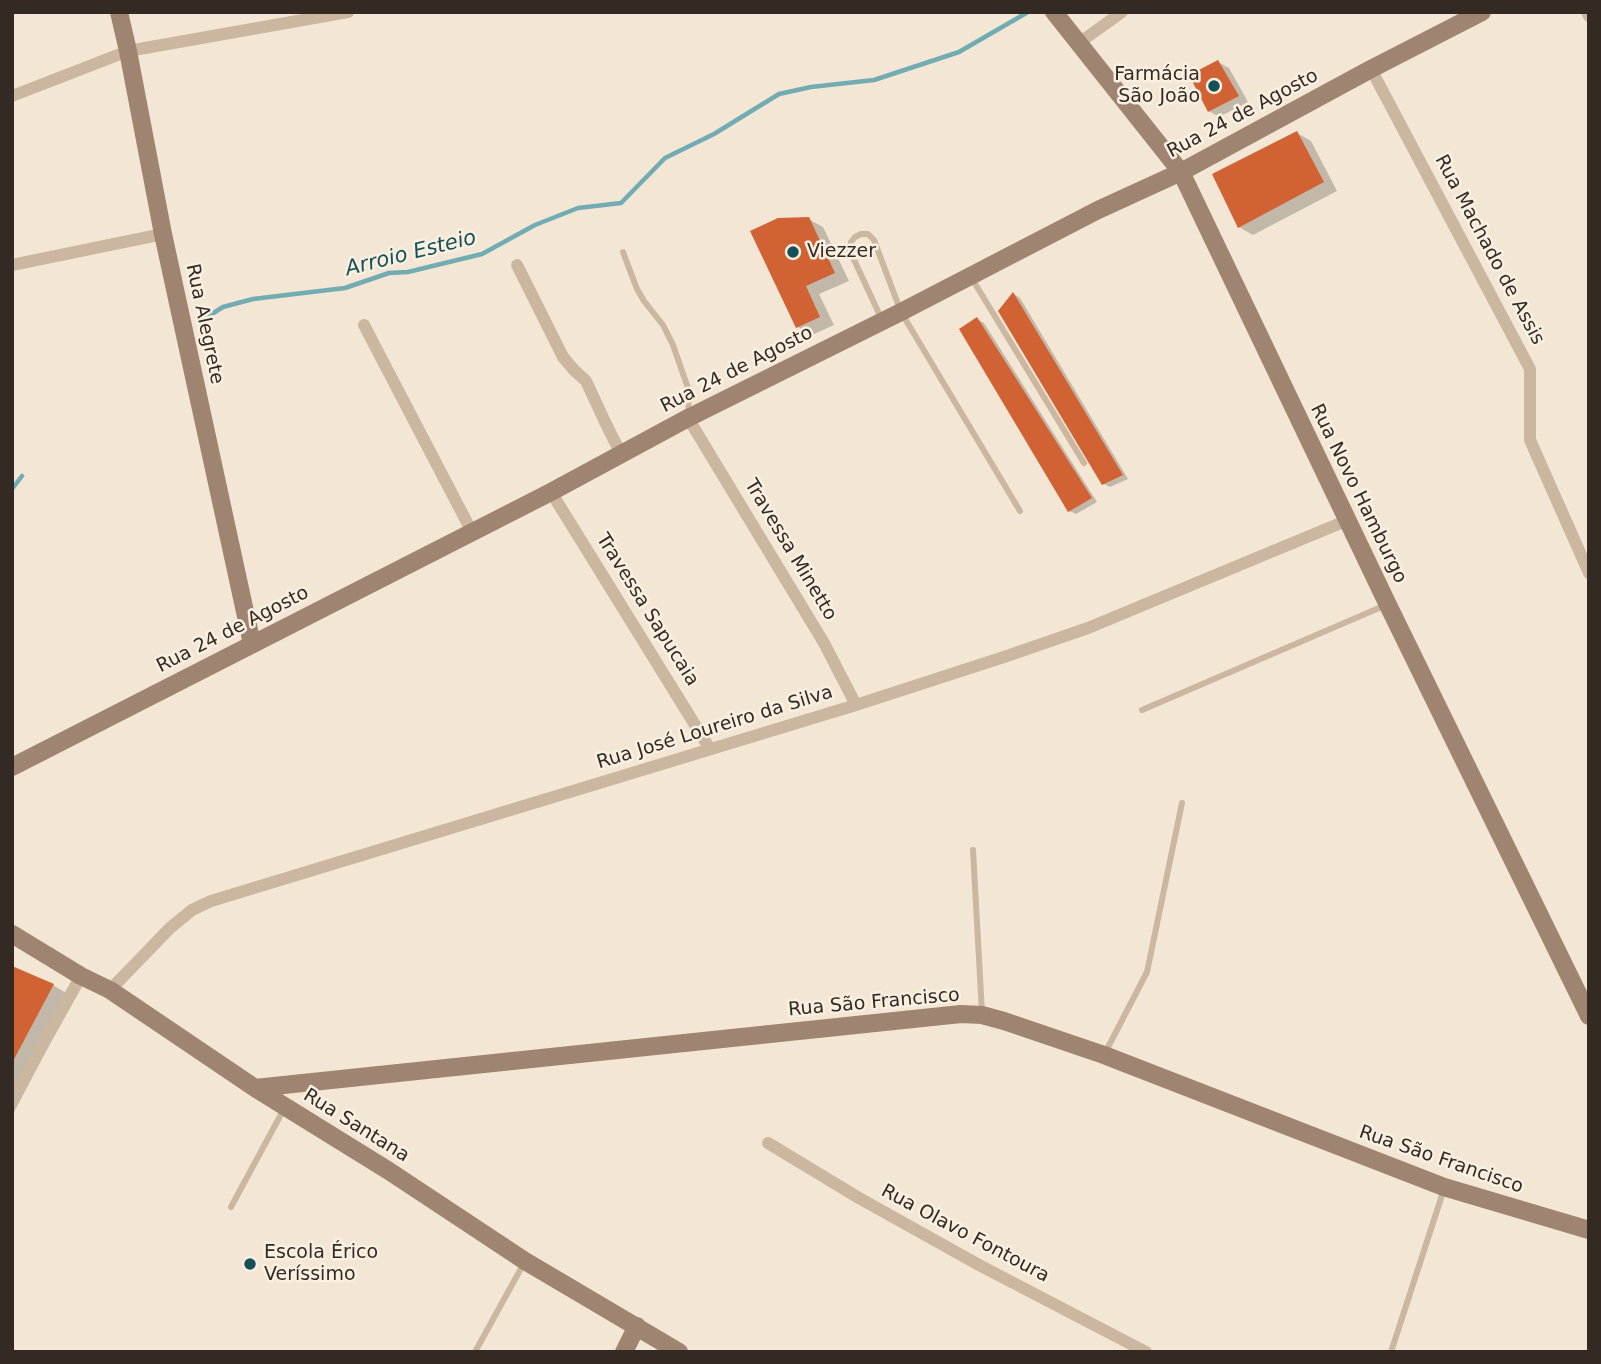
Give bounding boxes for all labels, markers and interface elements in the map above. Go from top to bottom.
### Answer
place label: Farmácia São João [1114,64,1200,108]
street label: Rua 24 de Agosto [1164,65,1322,163]
marker: Farmácia São João [1206,78,1222,94]
street label: Rua Machado de Assis [1429,151,1549,349]
water label: Arroio Esteio [343,226,479,282]
place label: Viezzer [807,241,876,263]
marker: Viezzer [785,244,801,260]
street label: Rua Alegrete [180,262,228,386]
street label: Rua 24 de Agosto [657,322,817,418]
street label: Rua Novo Hamburgo [1305,401,1411,587]
street label: Travessa Minetto [739,475,841,625]
street label: Travessa Sapucaia [591,530,703,690]
street label: Rua 24 de Agosto [153,582,313,678]
street label: Rua José Loureiro da Silva [594,681,836,775]
street label: Rua São Francisco [787,984,961,1022]
street label: Rua Santana [299,1084,413,1168]
street label: Rua São Francisco [1356,1121,1526,1199]
street label: Rua Olavo Fontoura [877,1180,1053,1288]
place label: Escola Érico Veríssimo [264,1242,378,1286]
marker: Escola Érico Veríssimo [242,1256,258,1272]

